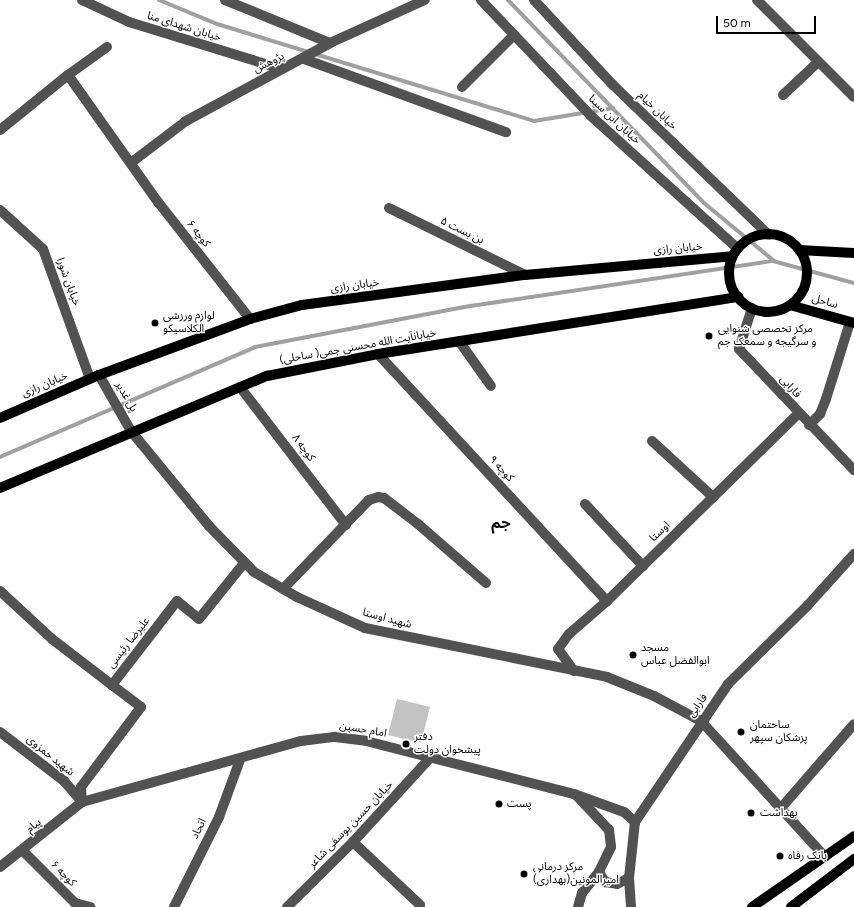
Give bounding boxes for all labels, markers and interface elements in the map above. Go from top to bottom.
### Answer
scale bar [718,8,818,34]
street label: خیابان شهدای منا [145,9,223,45]
text: 50 m [723,16,751,30]
street label: پژوهش [251,50,287,76]
street label: خیابان خیام [635,89,679,133]
street label: خیابان ابن سینا [585,93,643,147]
street label: بن بست ۵ [438,215,486,247]
street label: کوچه ۶ [183,218,213,250]
street label: خیابان رازی [653,240,703,258]
street label: خیابان شورا [53,256,83,308]
street label: خیابان رازی [330,276,380,296]
street label: ساحل [811,292,839,312]
place label: لوازم ورزشی الکلاسیکو [163,310,215,336]
marker: لوازم ورزشی الکلاسیکو [150,318,160,328]
place label: مرکز تخصصی شنوایی و سرگیجه و سمعک جم [718,323,816,349]
street label: خیابانآیت الله محسنی جمی( ساحلی) [279,327,437,367]
marker: مرکز تخصصی شنوایی و سرگیجه و سمعک جم [703,330,715,342]
street label: خیابان رازی [20,369,70,401]
street label: فارابی [777,373,803,401]
street label: پل غدیر [112,379,140,415]
street label: کوچه ۸ [289,432,317,464]
street label: کوچه ۹ [486,453,516,485]
district label: جم [491,515,511,533]
street label: اوستا [647,519,673,545]
street label: شهید اوستا [361,606,413,632]
street label: علیرضا رئیسی [105,615,153,671]
place label: مسجد ابوالفضل عباس [641,642,710,668]
marker: مسجد ابوالفضل عباس [628,650,638,660]
street label: فارابی [685,692,711,720]
street label: امام حسین [338,719,388,741]
place label: ساختمان پزشکان سپهر [750,719,808,745]
marker: ساختمان پزشکان سپهر [735,726,747,738]
place label: دفتر پیشخوان دولت [414,731,481,757]
street label: شهید حمزوی [24,733,76,779]
marker: دفتر پیشخوان دولت [401,739,411,749]
street label: خیابان حسین یوسفی شاعر [306,779,396,871]
place label: پست [507,797,532,811]
marker: پست [494,799,504,809]
place label: بهداشت [760,806,798,820]
marker: بهداشت [745,807,757,819]
street label: پیام [24,816,44,836]
street label: اتحاد [188,817,210,841]
place label: بانک رفاه [788,849,827,863]
marker: بانک رفاه [775,851,785,861]
street label: کوچه ۶ [48,859,78,889]
place label: مرکز درمانی امیرالمونین(بهداری) [533,861,619,887]
marker: مرکز درمانی امیرالمونین(بهداری) [518,868,530,880]

